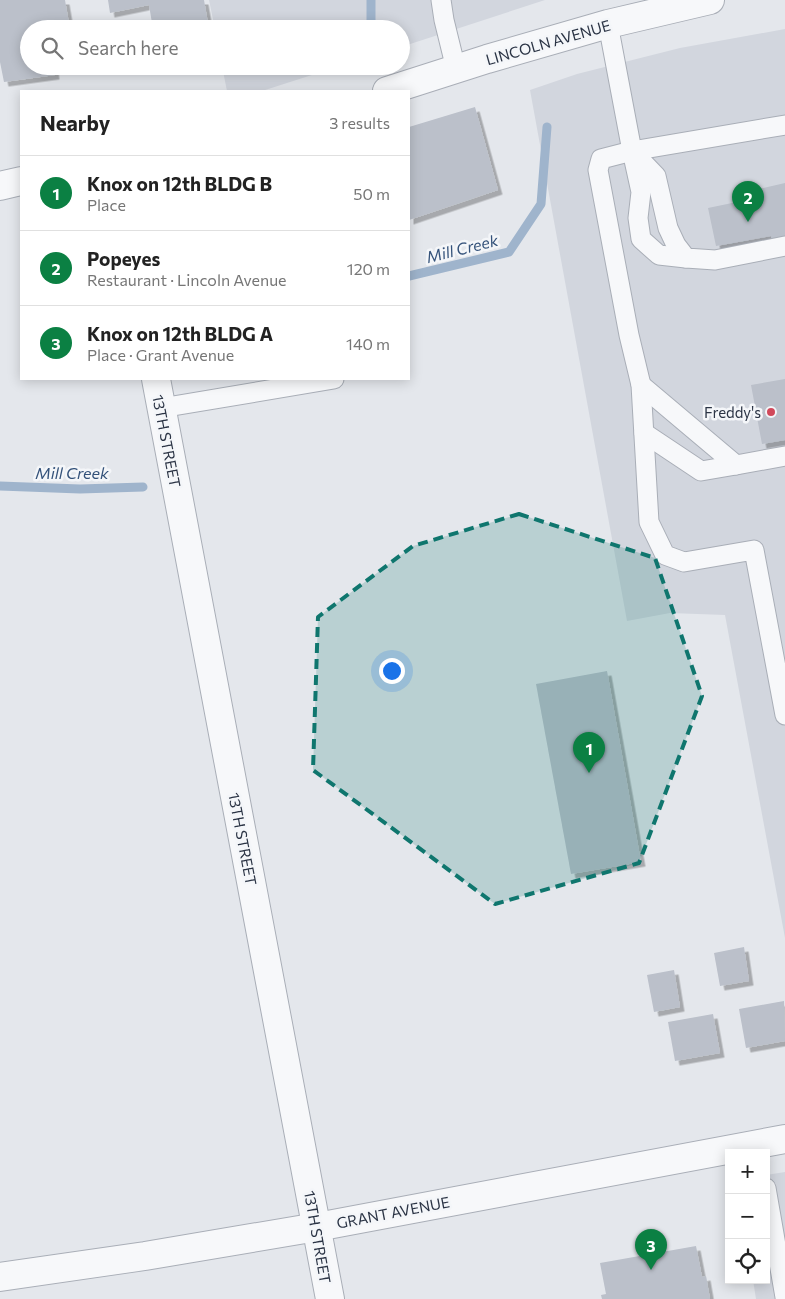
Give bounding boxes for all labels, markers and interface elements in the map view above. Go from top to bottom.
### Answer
street label: LINCOLN AVENUE [484,16,613,68]
search box [20,20,410,75]
icon: search [38,34,66,62]
text: Search here [78,36,178,59]
text: Nearby [40,110,110,135]
text: 3 results [329,113,390,132]
text: Knox on 12th BLDG B [87,172,272,195]
pin: 2 [732,181,764,222]
text: 1 [52,184,60,203]
text: 50 m [353,184,390,203]
text: Place [87,195,126,214]
water label: Mill Creek [424,230,500,266]
text: Popeyes [87,247,160,270]
text: 2 [51,259,61,278]
text: 120 m [347,259,390,278]
text: Restaurant · Lincoln Avenue [87,270,287,289]
text: Knox on 12th BLDG A [87,322,273,345]
text: 3 [51,334,61,353]
text: 140 m [346,334,390,353]
text: Place · Grant Avenue [87,345,234,364]
street label: 13TH STREET [149,393,185,489]
place label: Freddy's [704,403,761,421]
marker: Freddy's [765,406,777,418]
water label: Mill Creek [35,463,109,482]
your location [379,658,405,684]
pin: 1 [573,732,605,773]
street label: 13TH STREET [225,791,261,887]
map controls [725,1149,770,1284]
button: + [725,1149,770,1194]
street label: 13TH STREET [301,1189,335,1285]
street label: GRANT AVENUE [335,1192,451,1232]
button: − [725,1194,770,1239]
pin: 3 [635,1229,667,1270]
button: locate [725,1239,770,1284]

